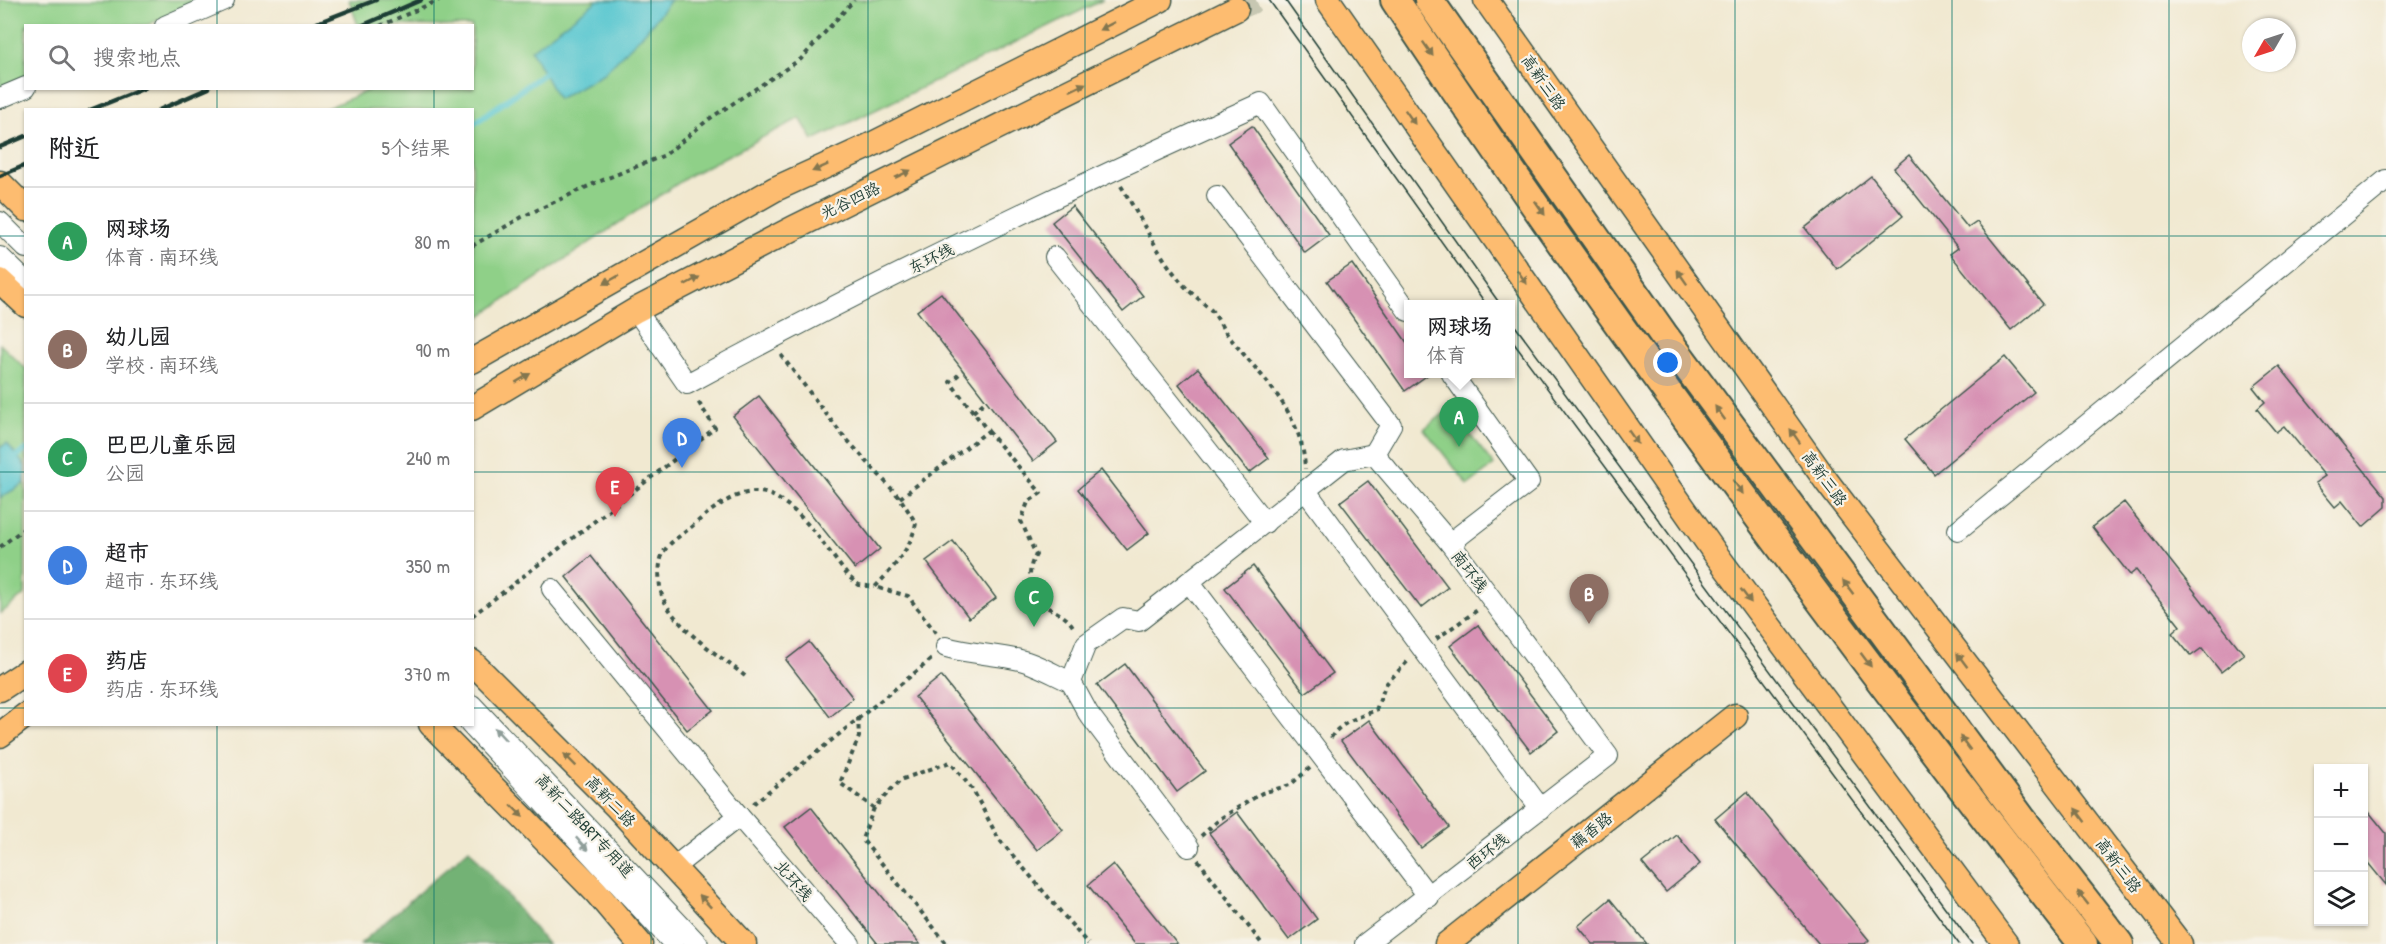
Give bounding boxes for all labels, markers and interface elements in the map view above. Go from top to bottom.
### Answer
north arrow [2242,18,2296,72]
one-way arrow [1099,22,1116,31]
search box [24,24,474,90]
one-way arrow [1422,40,1434,56]
icon: search [45,41,78,74]
text: 搜索地点 [93,42,181,72]
street label: 高新三路 [1517,49,1571,115]
one-way arrow [1069,83,1087,93]
one-way arrow [1404,108,1416,124]
text: 附近 [48,130,100,165]
text: 5个结果 [382,134,450,161]
one-way arrow [811,164,828,173]
one-way arrow [895,169,912,178]
street label: 光谷四路 [816,176,884,224]
one-way arrow [1534,200,1546,216]
text: 网球场 [105,213,171,243]
text: A [63,228,72,255]
text: 80 m [414,228,450,255]
street label: 东环线 [905,238,957,278]
text: 体育 · 南环线 [105,243,218,270]
one-way arrow [1515,269,1527,284]
one-way arrow [1676,270,1688,286]
one-way arrow [602,275,619,285]
one-way arrow [683,276,700,286]
popup [1404,300,1515,378]
text: 网球场 [1426,311,1493,341]
text: 幼儿园 [105,321,171,351]
text: B [62,336,73,363]
text: 90 m [416,336,450,363]
text: 体育 [1426,341,1466,368]
your location [1653,348,1682,377]
text: 学校 · 南环线 [105,351,218,378]
one-way arrow [515,372,531,383]
pin: A [1440,398,1478,447]
one-way arrow [1714,405,1726,421]
pin: D [662,418,702,468]
one-way arrow [1627,428,1639,444]
text: 巴巴儿童乐园 [105,429,237,459]
one-way arrow [1789,429,1801,445]
text: C [62,444,73,471]
text: 240 m [406,444,450,471]
street label: 高新三路 [1797,446,1853,510]
text: 公园 [105,459,145,486]
pin: E [596,468,634,517]
one-way arrow [1732,478,1744,494]
text: 超市 [105,537,149,567]
street label: 南环线 [1447,545,1493,597]
text: D [63,552,72,579]
text: 350 m [405,552,450,579]
text: 超市 · 东环线 [105,567,218,594]
pin: B [1570,574,1608,624]
pin: C [1014,578,1054,627]
one-way arrow [1842,579,1854,595]
one-way arrow [1740,587,1752,603]
text: 药店 [105,645,149,675]
one-way arrow [1957,652,1969,667]
one-way arrow [1860,653,1872,668]
text: E [63,660,72,687]
text: 370 m [404,660,450,687]
text: 药店 · 东环线 [105,675,218,702]
one-way arrow [493,727,507,741]
one-way arrow [1959,736,1971,751]
one-way arrow [564,753,578,767]
map controls [2314,764,2368,926]
button: + [2314,764,2368,818]
street label: 高新二路BRT专用道 [531,768,639,882]
street label: 高新二路 [581,770,641,832]
one-way arrow [509,804,524,818]
street label: 藕香路 [1565,807,1617,853]
one-way arrow [2075,807,2087,822]
button: − [2314,818,2368,872]
street label: 西环线 [1461,828,1513,874]
street label: 高新三路 [2091,833,2147,897]
one-way arrow [575,837,589,852]
street label: 北环线 [770,855,818,905]
button: layers [2314,872,2368,926]
one-way arrow [2077,890,2090,906]
one-way arrow [699,894,712,909]

